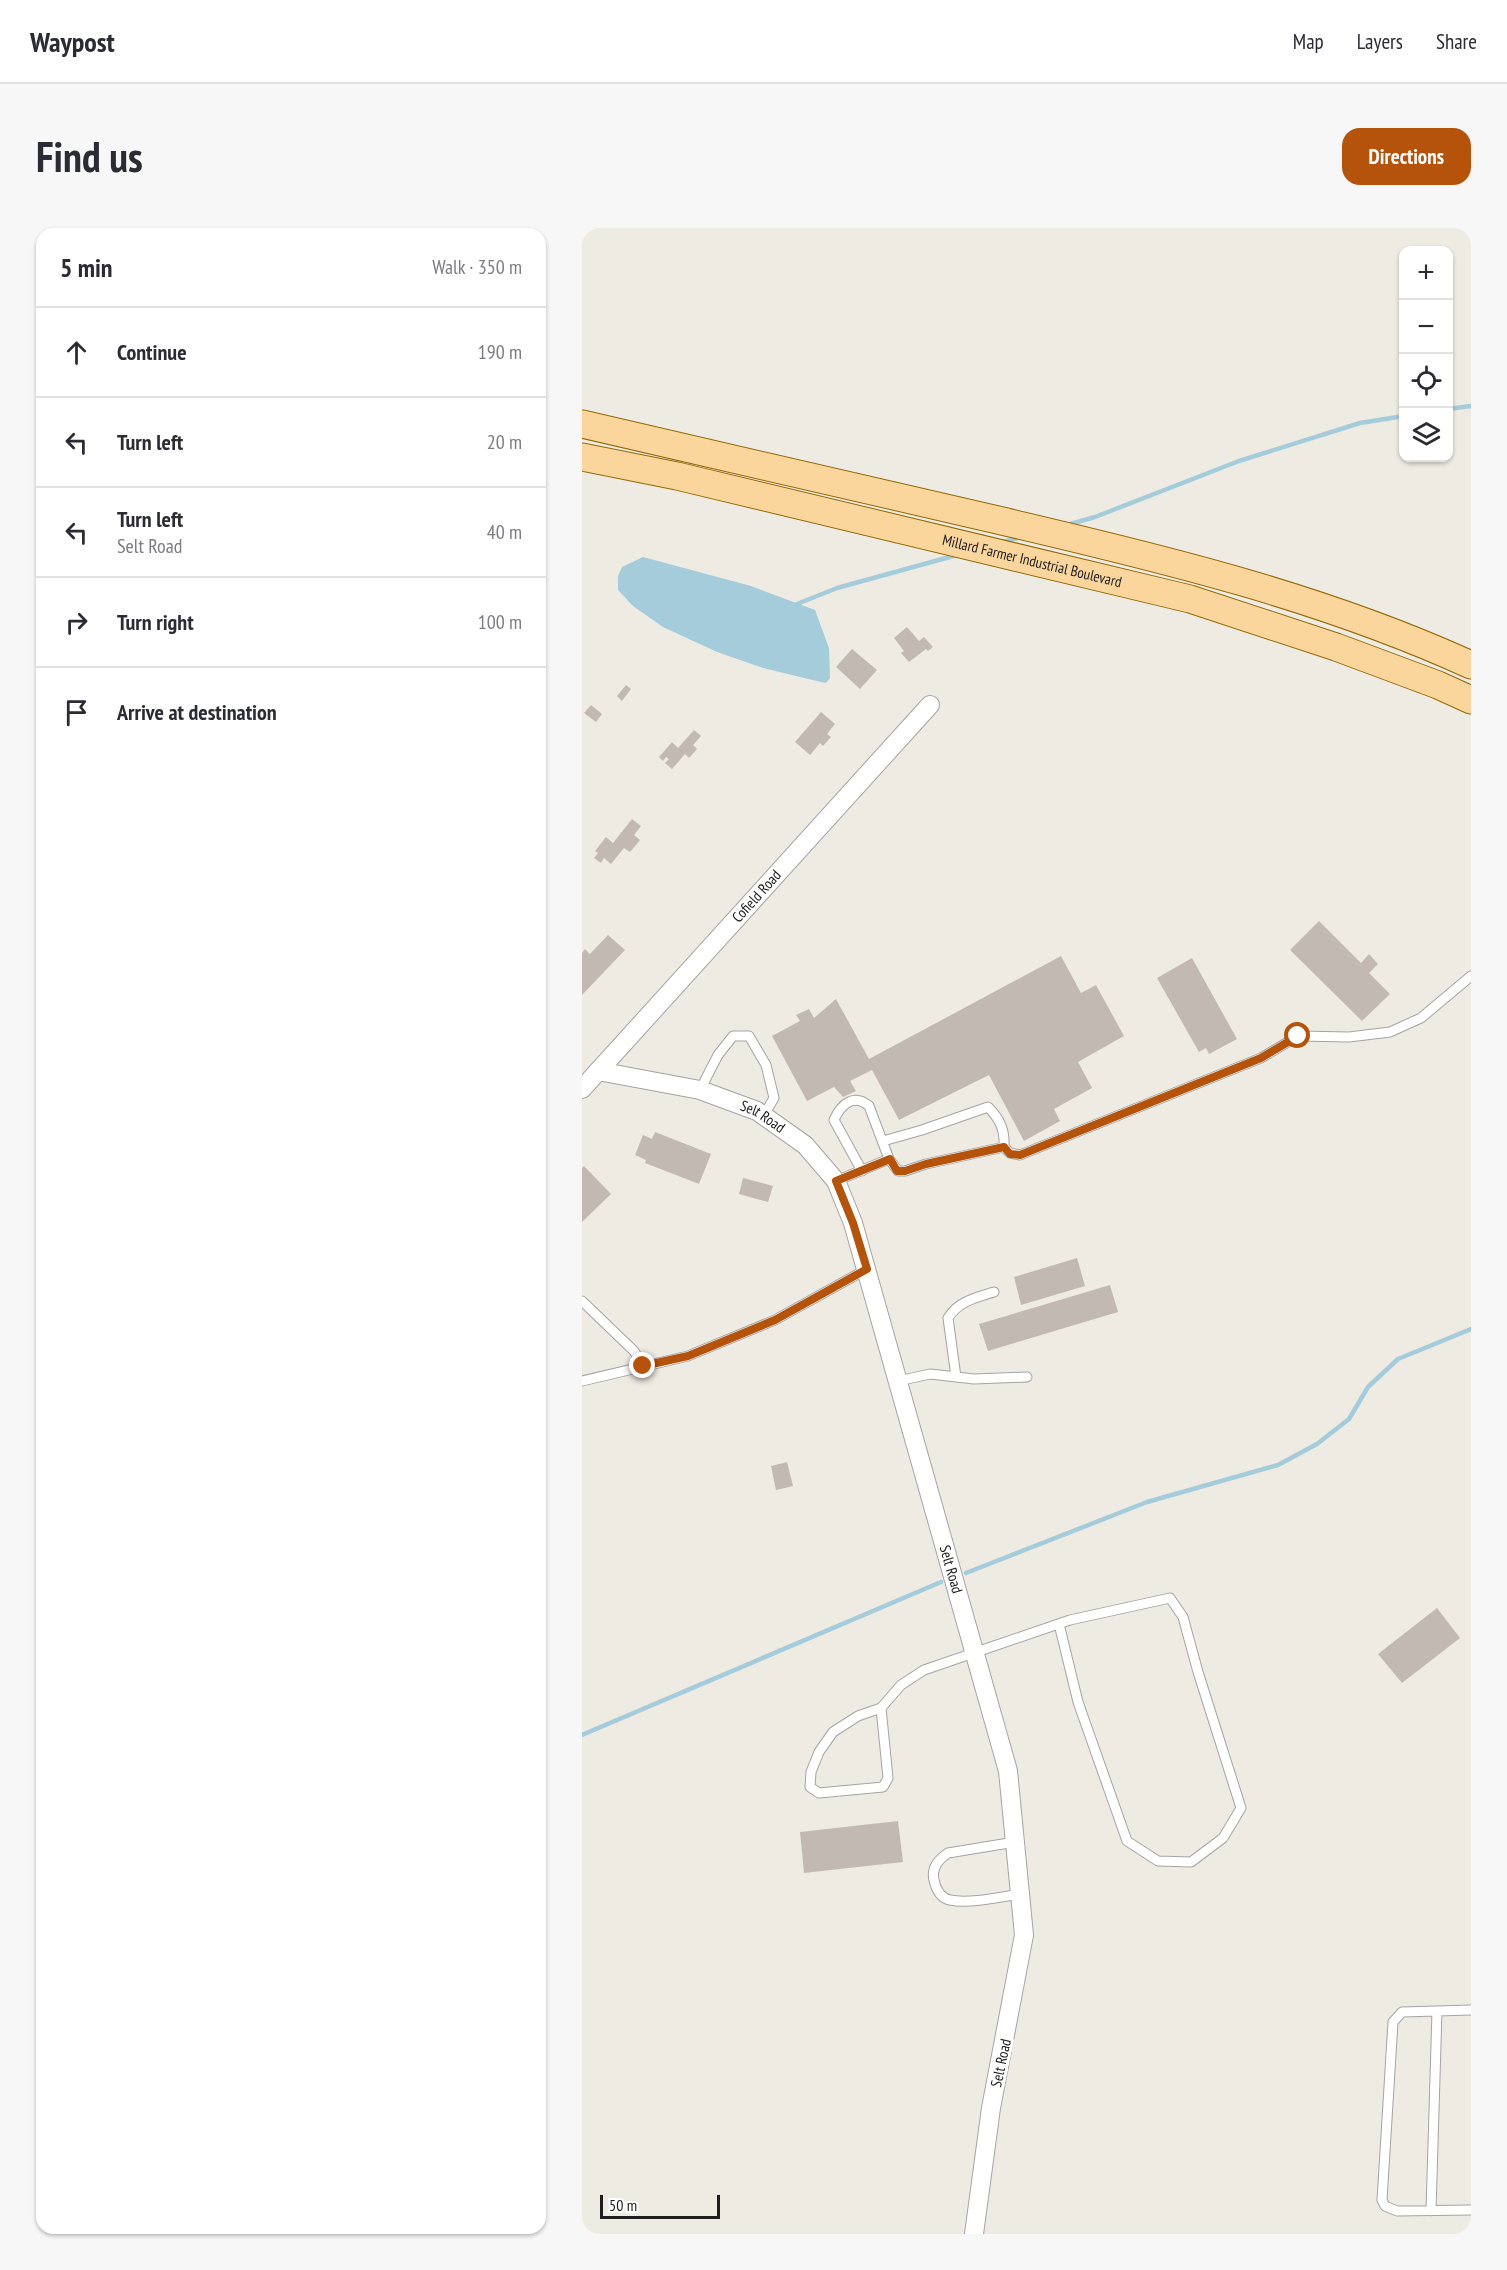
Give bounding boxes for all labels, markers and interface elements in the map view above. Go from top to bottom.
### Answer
text: Waypost [30,23,115,60]
text: Map [1293,28,1324,55]
text: Layers [1357,28,1403,55]
text: Share [1436,28,1477,55]
button: Directions [1342,128,1471,185]
text: Find us [36,129,143,184]
map controls [1399,246,1453,462]
button: + [1399,246,1453,300]
text: 5 min [60,251,113,284]
text: Walk · 350 m [432,254,522,280]
button: − [1399,300,1453,354]
icon: ahead [60,336,93,369]
text: Continue [117,338,187,366]
text: 190 m [478,339,522,365]
button: locate [1399,354,1453,408]
button: layers [1399,408,1453,462]
icon: left [60,426,93,459]
text: Turn left [117,428,183,456]
text: 20 m [487,429,522,455]
text: Turn left [117,505,183,533]
icon: left [60,516,93,549]
text: 40 m [487,519,522,545]
street label: Millard Farmer Industrial Boulevard [941,530,1124,591]
text: Selt Road [117,533,182,559]
icon: right [60,606,93,639]
text: Turn right [117,608,194,636]
text: 100 m [478,609,522,635]
icon: arrive [60,696,93,729]
text: Arrive at destination [117,698,277,726]
street label: Cofield Road [728,866,785,926]
route start [1284,1022,1310,1048]
street label: Selt Road [738,1096,789,1137]
route end [629,1352,655,1378]
street label: Selt Road [936,1543,967,1595]
street label: Selt Road [986,2037,1015,2089]
scale bar [600,2192,720,2220]
text: 50 m [609,2195,637,2215]

